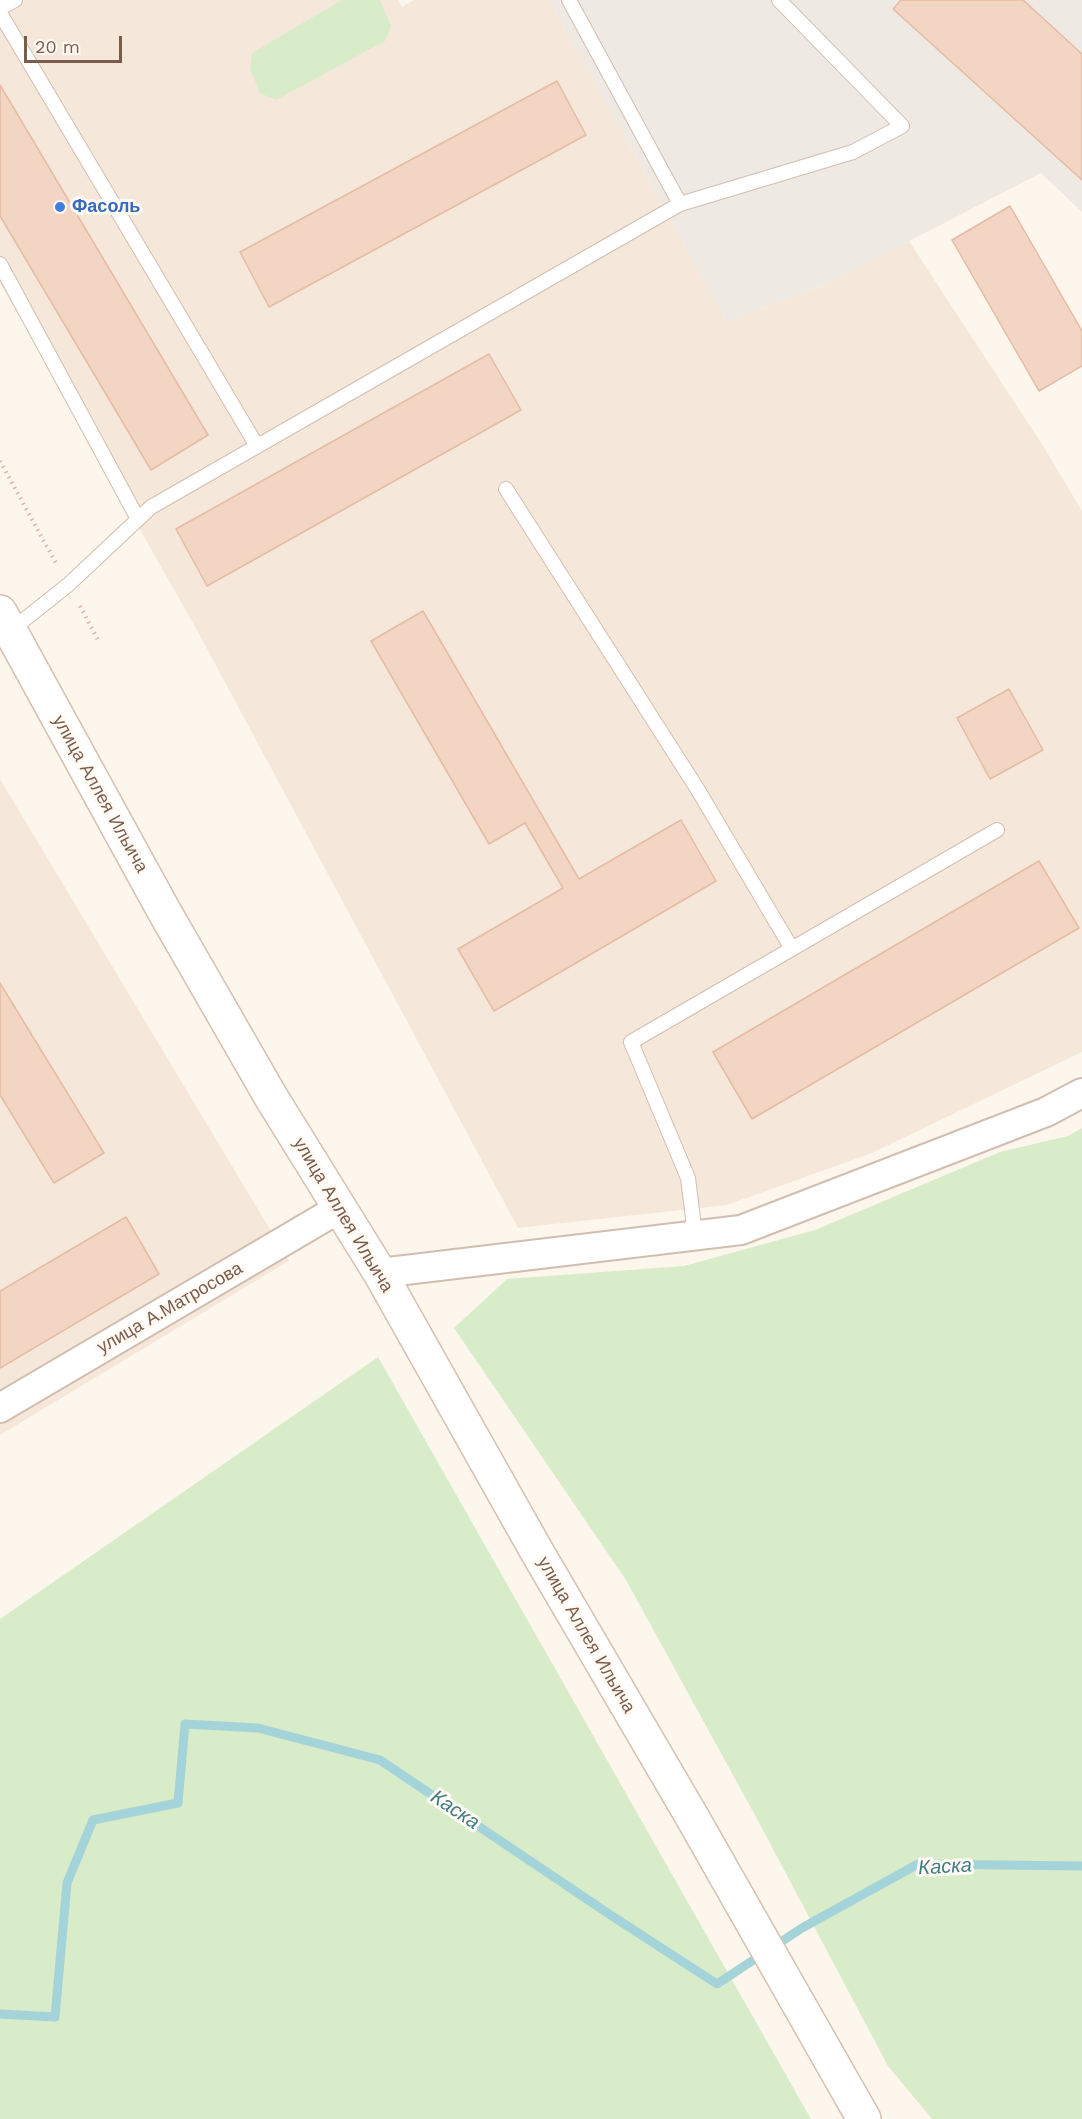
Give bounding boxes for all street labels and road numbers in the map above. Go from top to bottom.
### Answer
street label: улица Аллея Ильича [48,711,152,877]
street label: улица Аллея Ильича [288,1134,398,1296]
street label: улица А.Матросова [94,1258,246,1358]
street label: улица Аллея Ильича [532,1553,640,1717]

